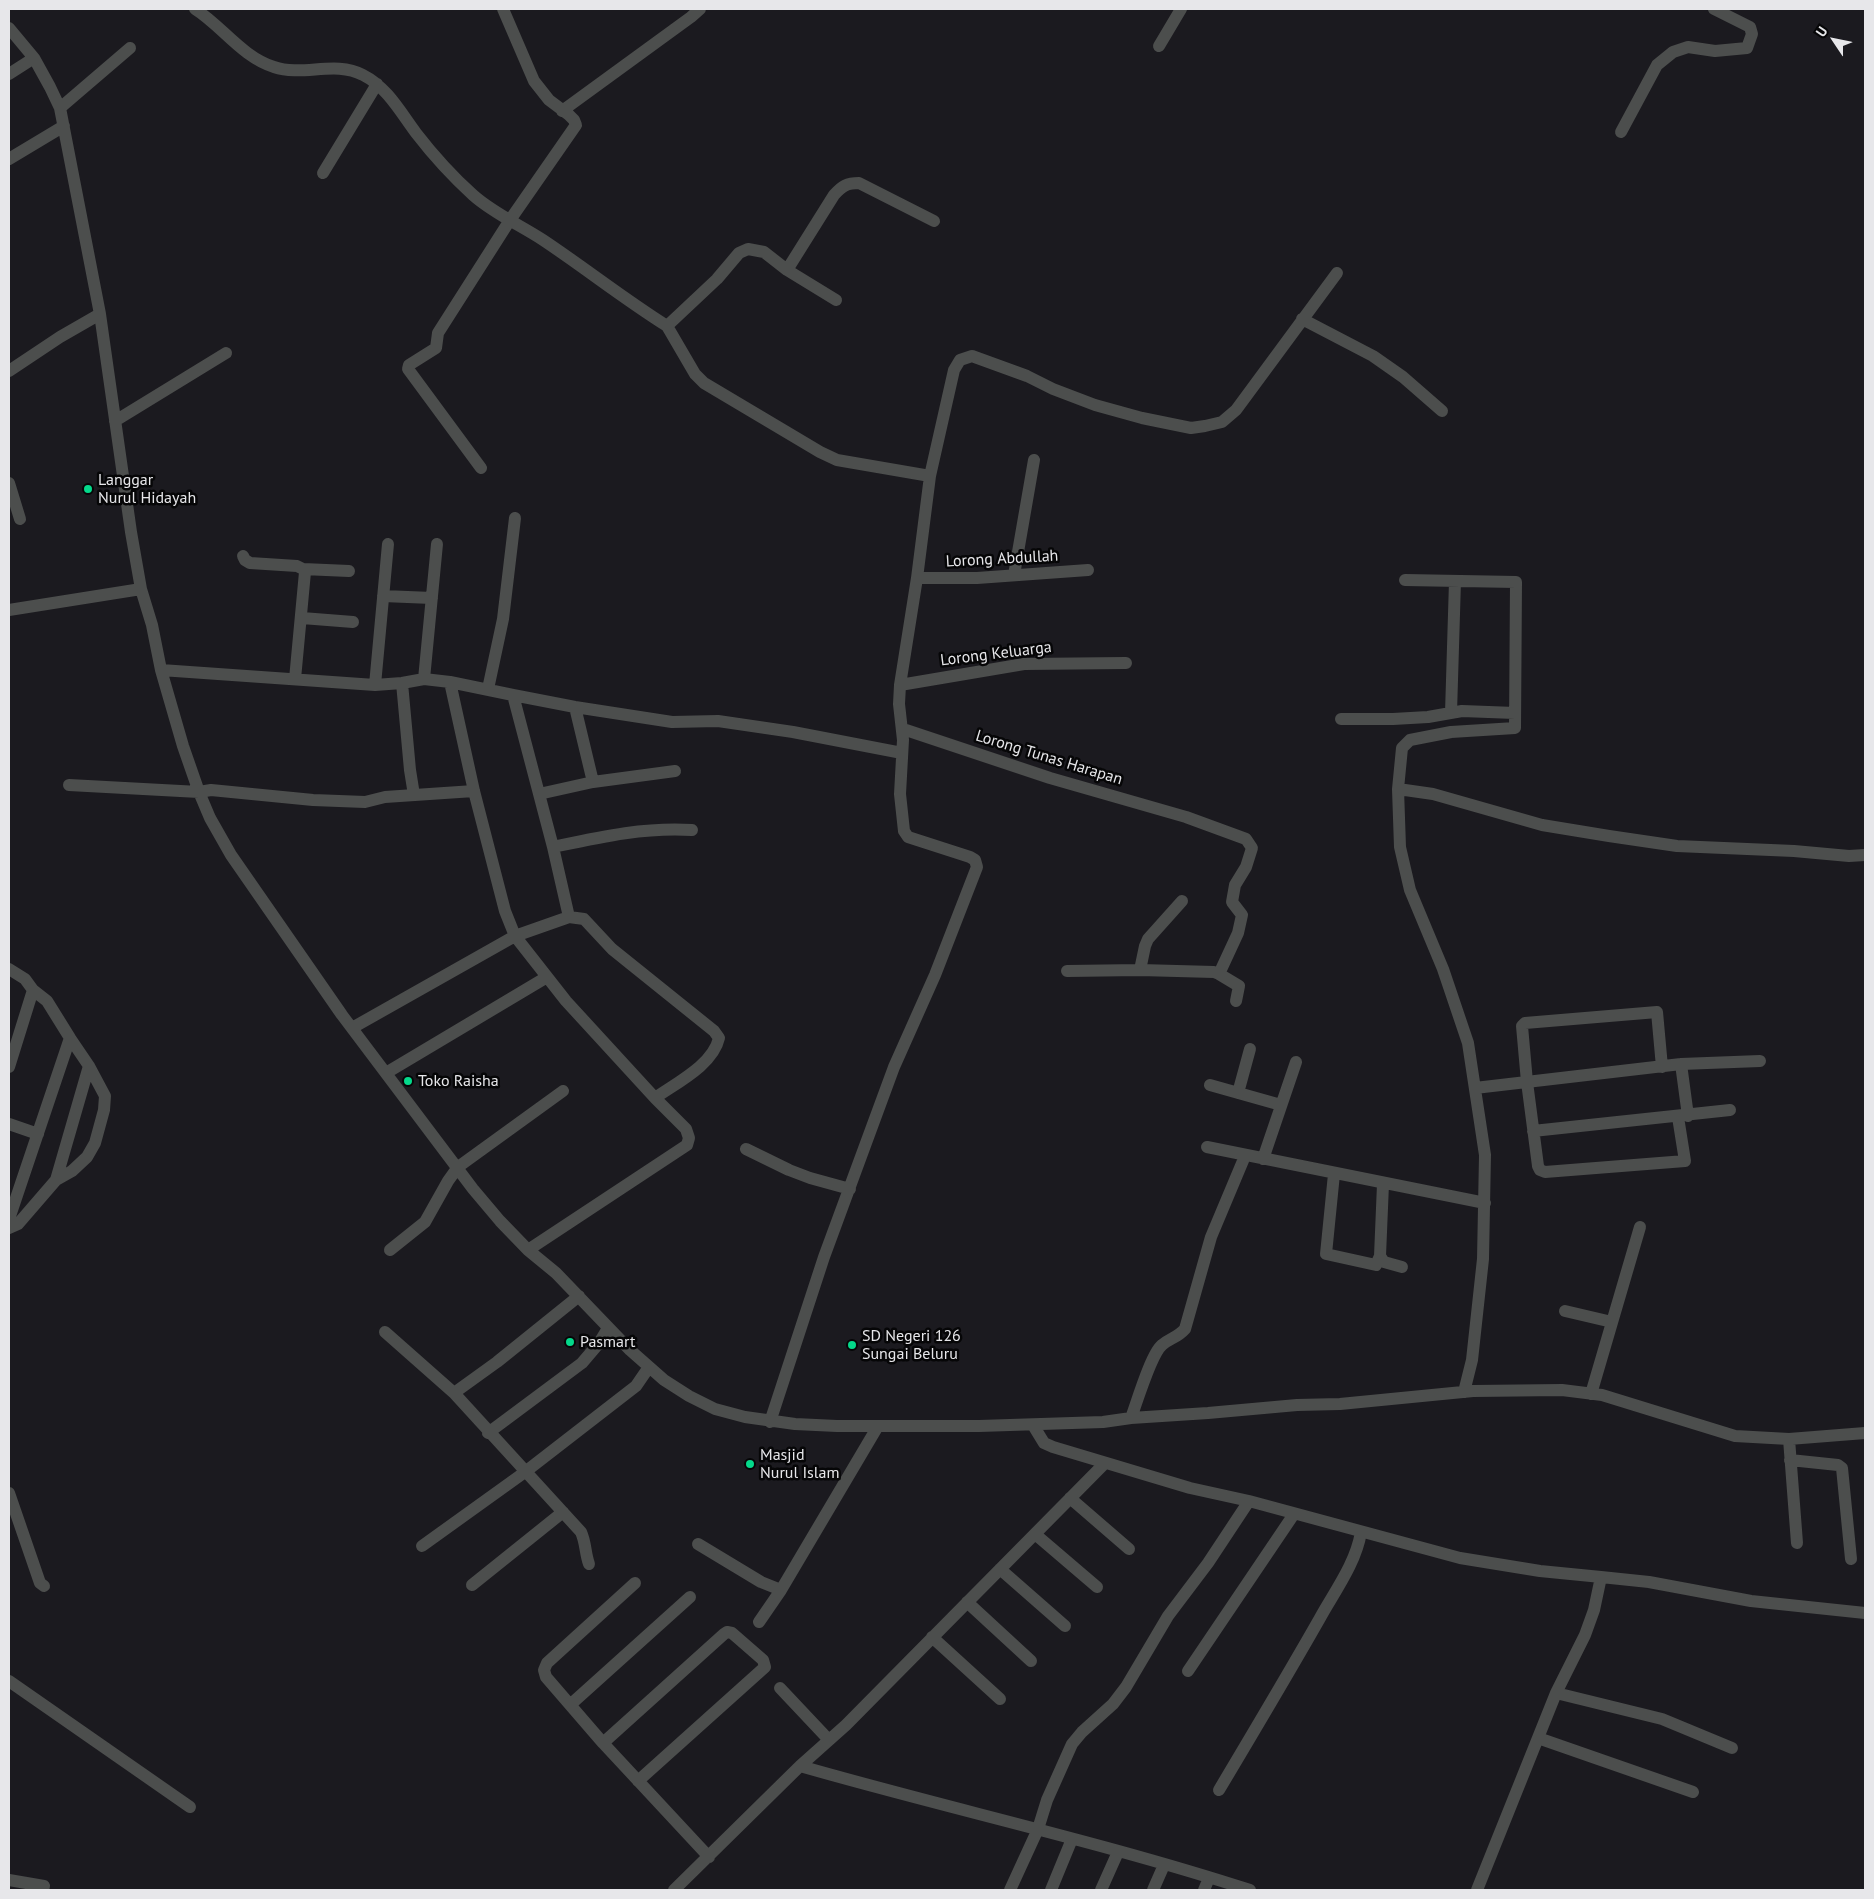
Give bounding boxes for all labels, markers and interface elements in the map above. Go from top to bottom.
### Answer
north arrow [1809,15,1859,65]
text: U [1812,23,1831,40]
place label: Langgar Nurul Hidayah [98,470,196,508]
marker: Langgar Nurul Hidayah [82,483,94,495]
street label: Lorong Abdullah [945,546,1059,572]
street label: Lorong Keluarga [939,638,1053,670]
street label: Lorong Tunas Harapan [973,727,1125,789]
place label: Toko Raisha [418,1071,499,1091]
marker: Toko Raisha [402,1075,414,1087]
place label: SD Negeri 126 Sungai Beluru [862,1326,961,1364]
place label: Pasmart [580,1332,635,1352]
marker: Pasmart [564,1336,576,1348]
marker: SD Negeri 126 Sungai Beluru [846,1339,858,1351]
place label: Masjid Nurul Islam [760,1445,839,1483]
marker: Masjid Nurul Islam [744,1458,756,1470]

